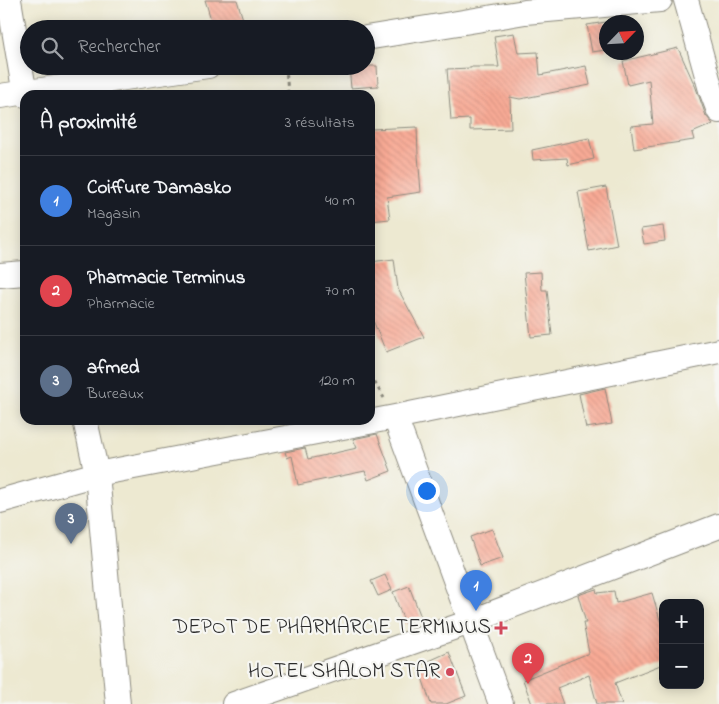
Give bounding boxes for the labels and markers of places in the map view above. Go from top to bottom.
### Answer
pin: 3 [55,503,87,544]
pin: 1 [460,570,492,611]
place label: DEPOT DE PHARMARCIE TERMINUS [172,613,491,643]
marker: DEPOT DE PHARMARCIE TERMINUS [495,622,507,634]
pin: 2 [512,643,544,684]
place label: HOTEL SHALOM STAR [248,657,440,687]
marker: HOTEL SHALOM STAR [444,666,456,678]

